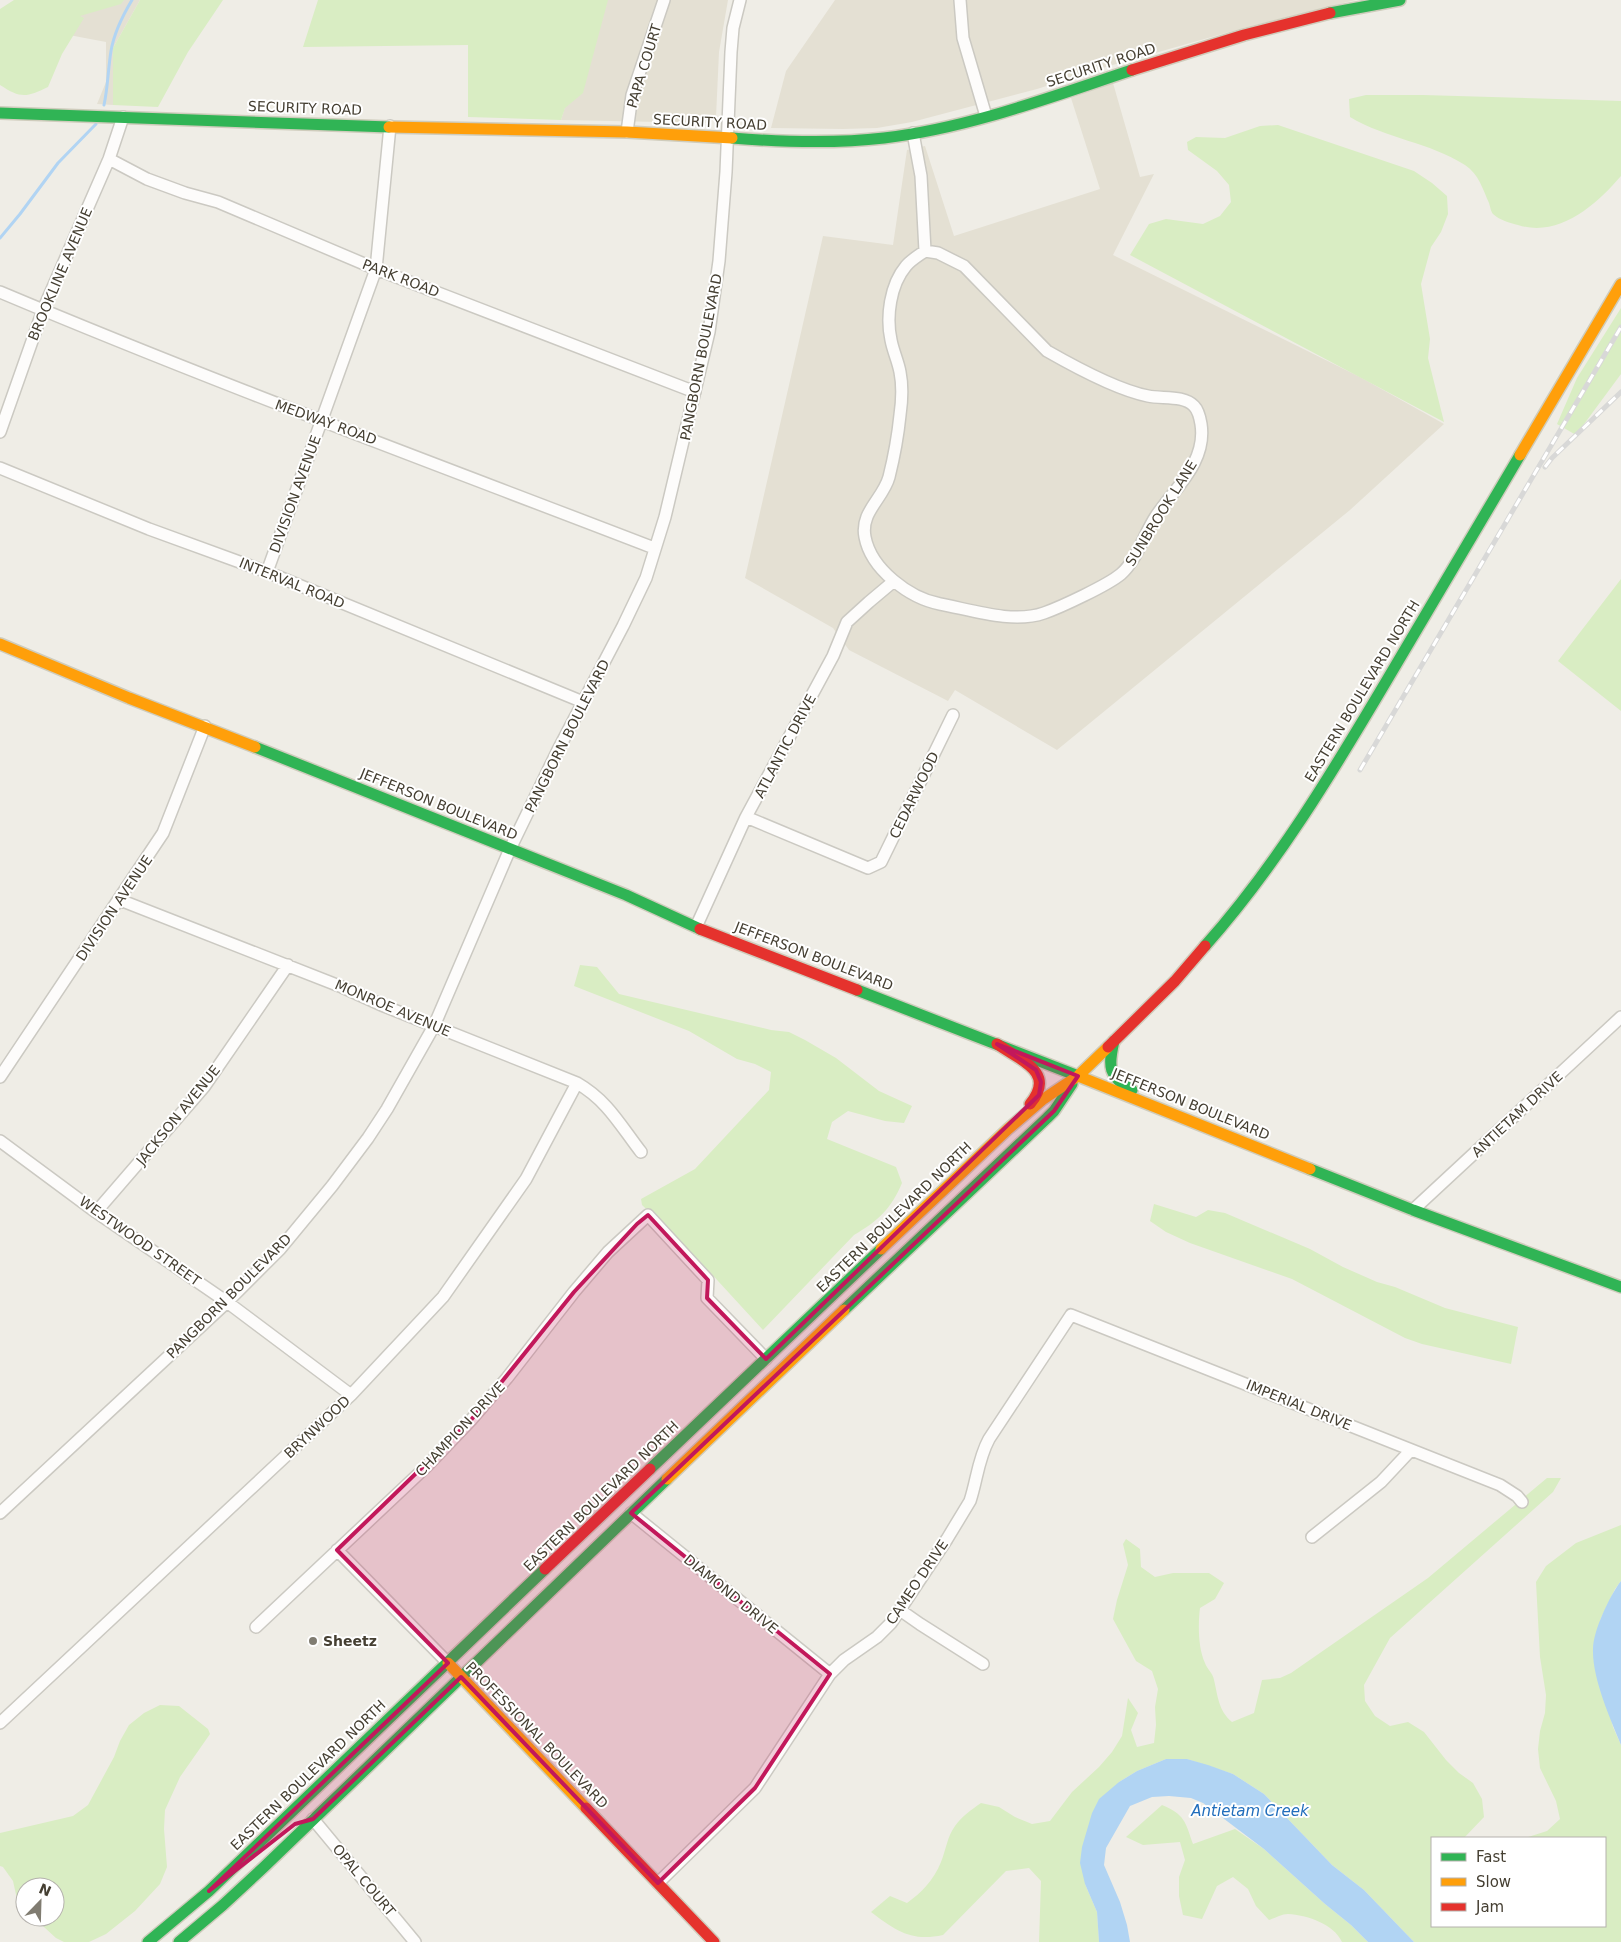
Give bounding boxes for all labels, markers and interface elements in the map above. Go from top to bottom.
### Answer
street label: PAPA COURT [624,22,664,110]
street label: SECURITY ROAD [1044,40,1158,90]
street label: SECURITY ROAD [248,98,362,118]
street label: SECURITY ROAD [653,111,767,133]
street label: BROOKLINE AVENUE [25,205,95,343]
street label: PARK ROAD [360,256,442,300]
street label: PANGBORN BOULEVARD [677,272,725,442]
street label: MEDWAY ROAD [273,396,379,448]
street label: DIVISION AVENUE [266,433,324,555]
street label: SUNBROOK LANE [1122,457,1200,569]
street label: INTERVAL ROAD [237,555,347,611]
street label: EASTERN BOULEVARD NORTH [1301,597,1423,785]
street label: PANGBORN BOULEVARD [521,657,613,815]
street label: ATLANTIC DRIVE [751,691,819,801]
street label: CEDARWOOD [886,749,942,841]
street label: JEFFERSON BOULEVARD [357,765,520,843]
street label: DIVISION AVENUE [73,852,155,964]
street label: JEFFERSON BOULEVARD [732,918,896,994]
street label: MONROE AVENUE [333,976,453,1040]
street label: JACKSON AVENUE [132,1062,223,1169]
street label: JEFFERSON BOULEVARD [1109,1065,1272,1143]
street label: ANTIETAM DRIVE [1468,1068,1566,1160]
street label: EASTERN BOULEVARD NORTH [813,1139,975,1295]
street label: WESTWOOD STREET [76,1193,204,1289]
street label: PANGBORN BOULEVARD [163,1230,295,1362]
street label: IMPERIAL DRIVE [1244,1377,1354,1433]
street label: CHAMPION DRIVE [412,1378,508,1480]
street label: BRYNWOOD [281,1392,353,1462]
street label: EASTERN BOULEVARD NORTH [520,1418,682,1574]
street label: CAMEO DRIVE [883,1537,951,1627]
street label: DIAMOND DRIVE [681,1551,781,1637]
place label: Sheetz [323,1633,377,1649]
marker: Sheetz [307,1635,319,1647]
street label: PROFESSIONAL BOULEVARD [463,1658,611,1812]
street label: EASTERN BOULEVARD NORTH [227,1697,389,1853]
water label: Antietam Creek [1190,1802,1310,1820]
legend [1431,1837,1606,1927]
street label: OPAL COURT [329,1841,399,1919]
text: Fast [1476,1848,1506,1866]
text: Slow [1476,1873,1511,1891]
north arrow [15,1877,65,1927]
text: N [37,1880,54,1900]
text: Jam [1475,1898,1504,1916]

